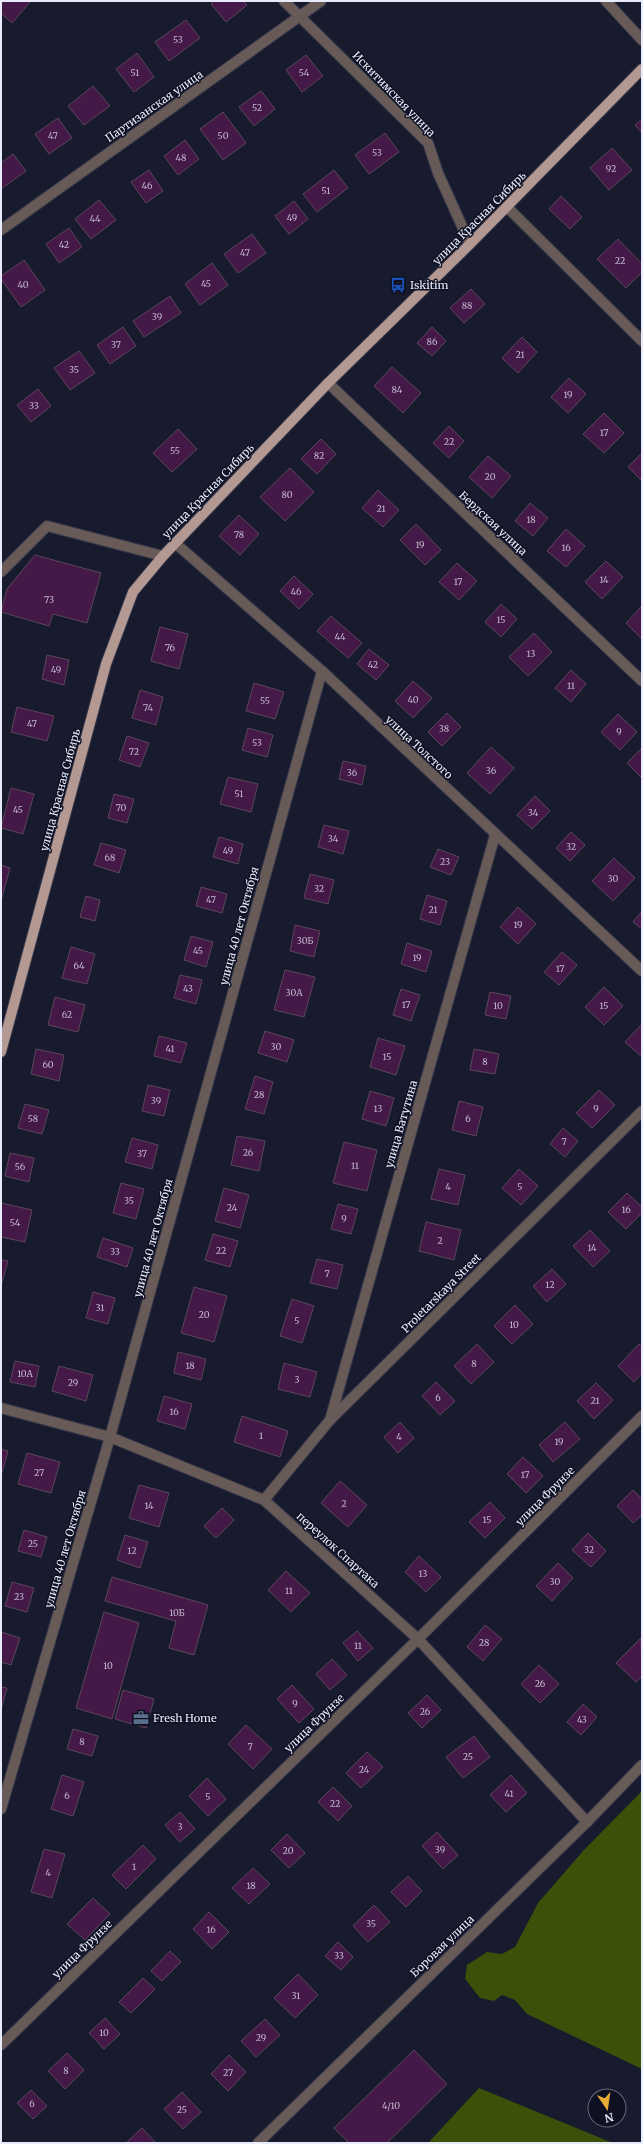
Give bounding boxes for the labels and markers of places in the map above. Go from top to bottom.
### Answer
bus stop icon: Iskitim [389,276,407,294]
place label: Iskitim [410,278,449,292]
office icon: Fresh Home [132,1709,150,1727]
place label: Fresh Home [153,1711,217,1725]

